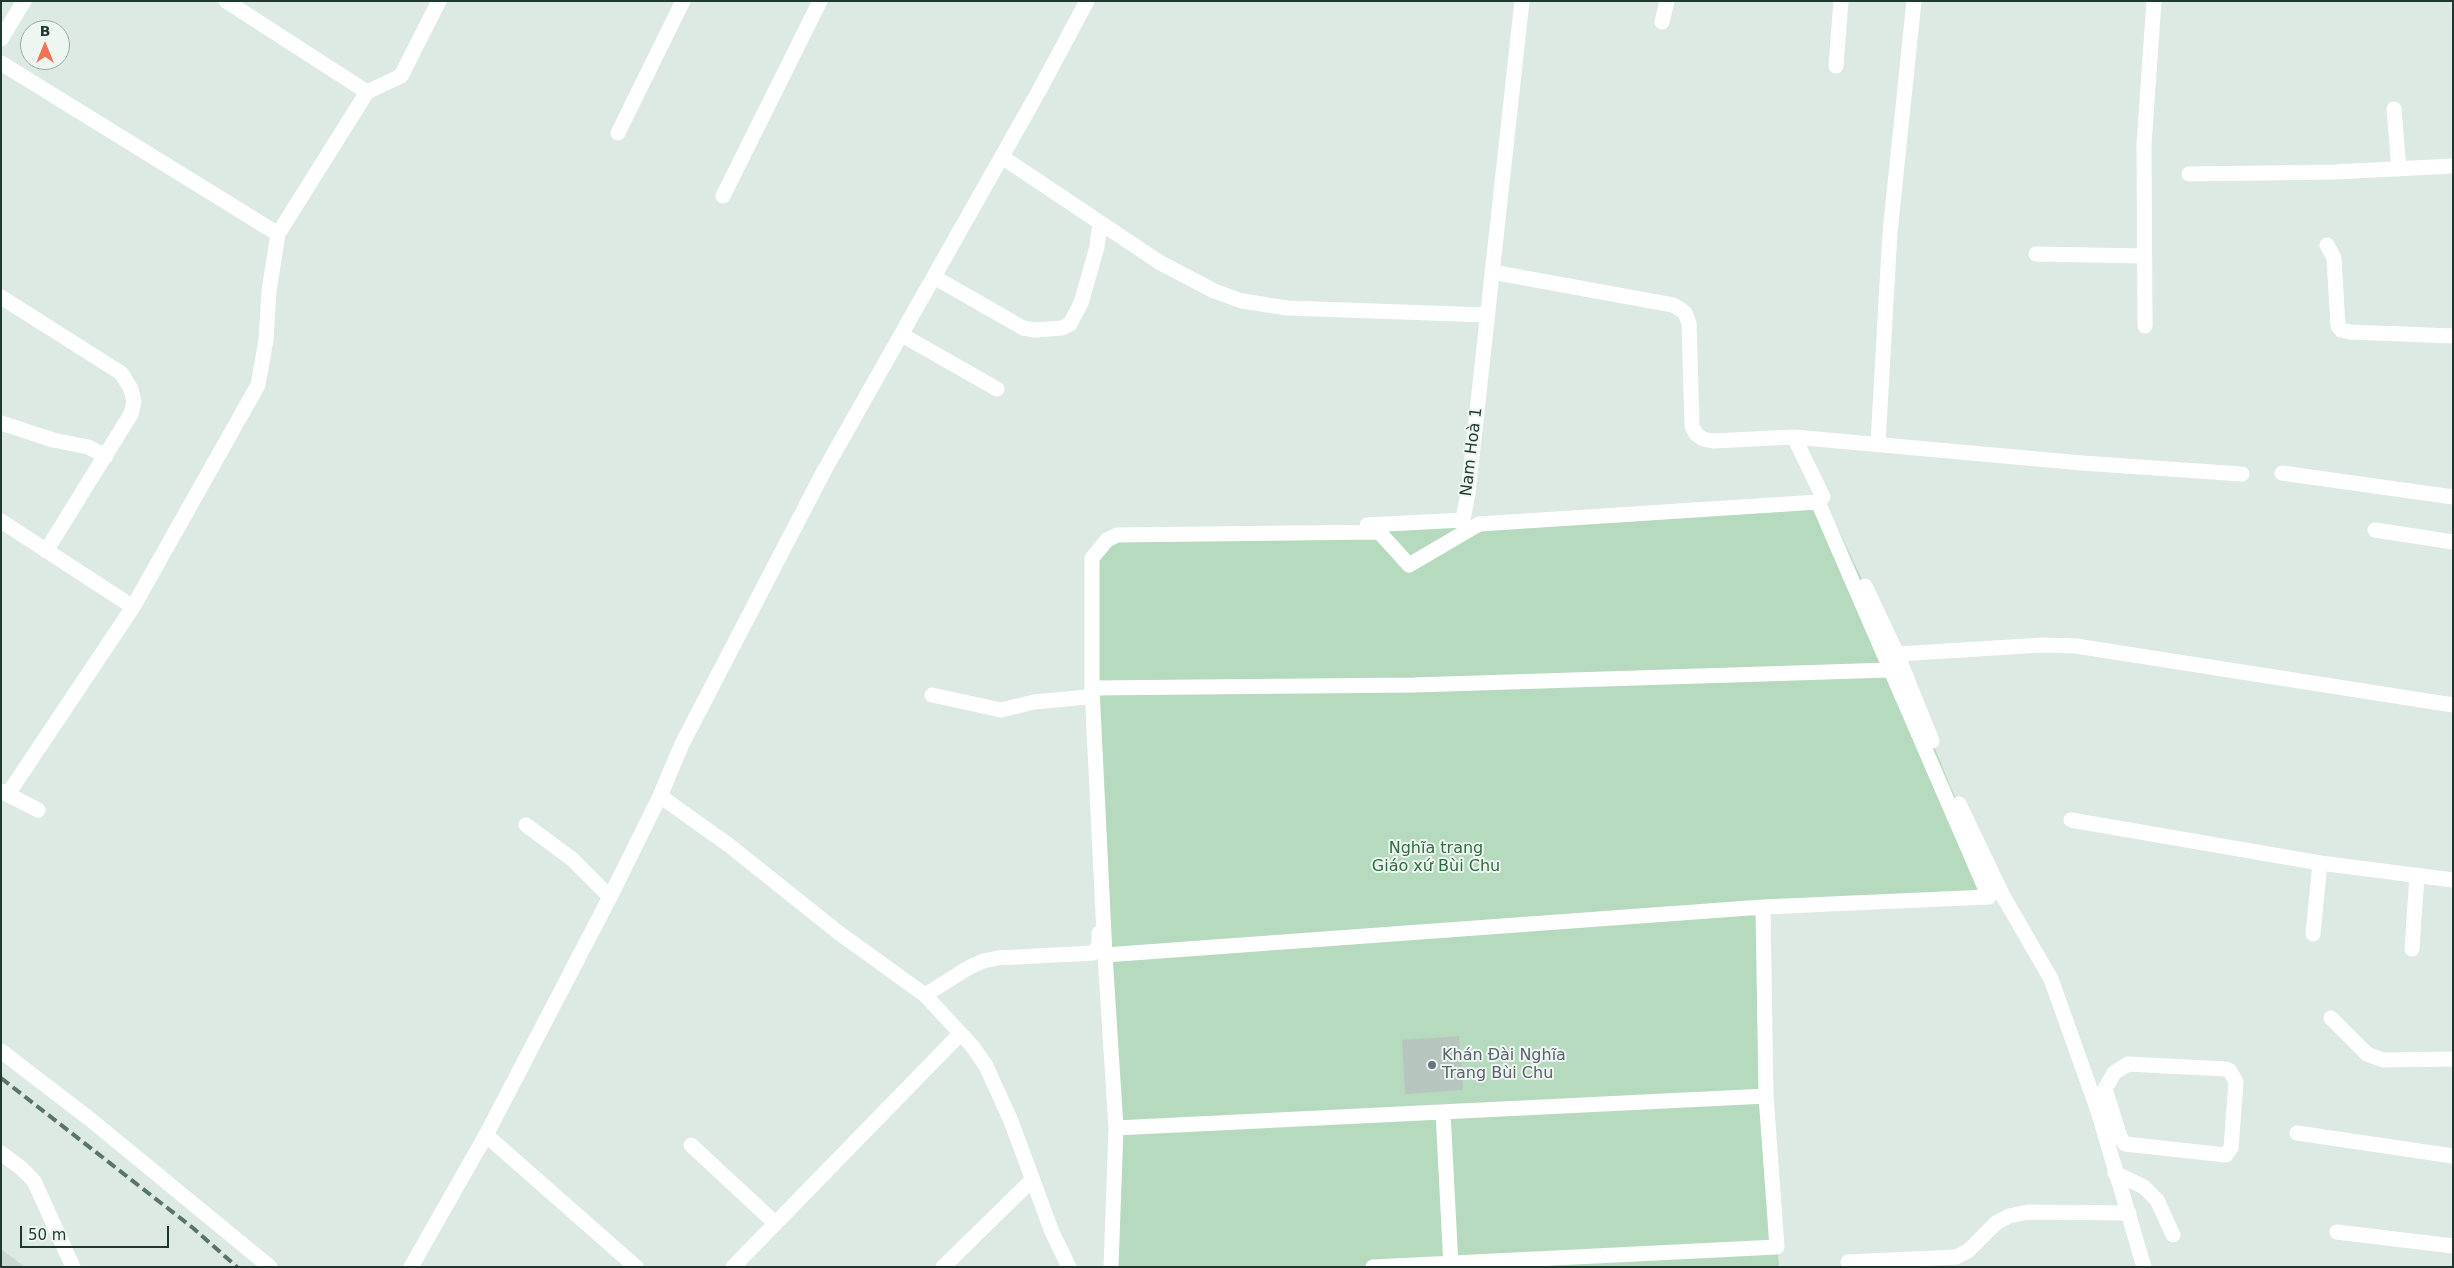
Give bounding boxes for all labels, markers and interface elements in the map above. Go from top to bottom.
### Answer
north arrow [20,20,70,70]
text: B [40,23,50,39]
street label: Nam Hoà 1 [1457,406,1487,498]
park label: Nghĩa trang Giáo xứ Bùi Chu [1372,839,1500,877]
place label: Khán Đài Nghĩa Trang Bùi Chu [1442,1046,1566,1084]
marker: Khán Đài Nghĩa Trang Bùi Chu [1426,1059,1438,1071]
scale bar [22,1216,171,1248]
text: 50 m [28,1226,66,1244]

